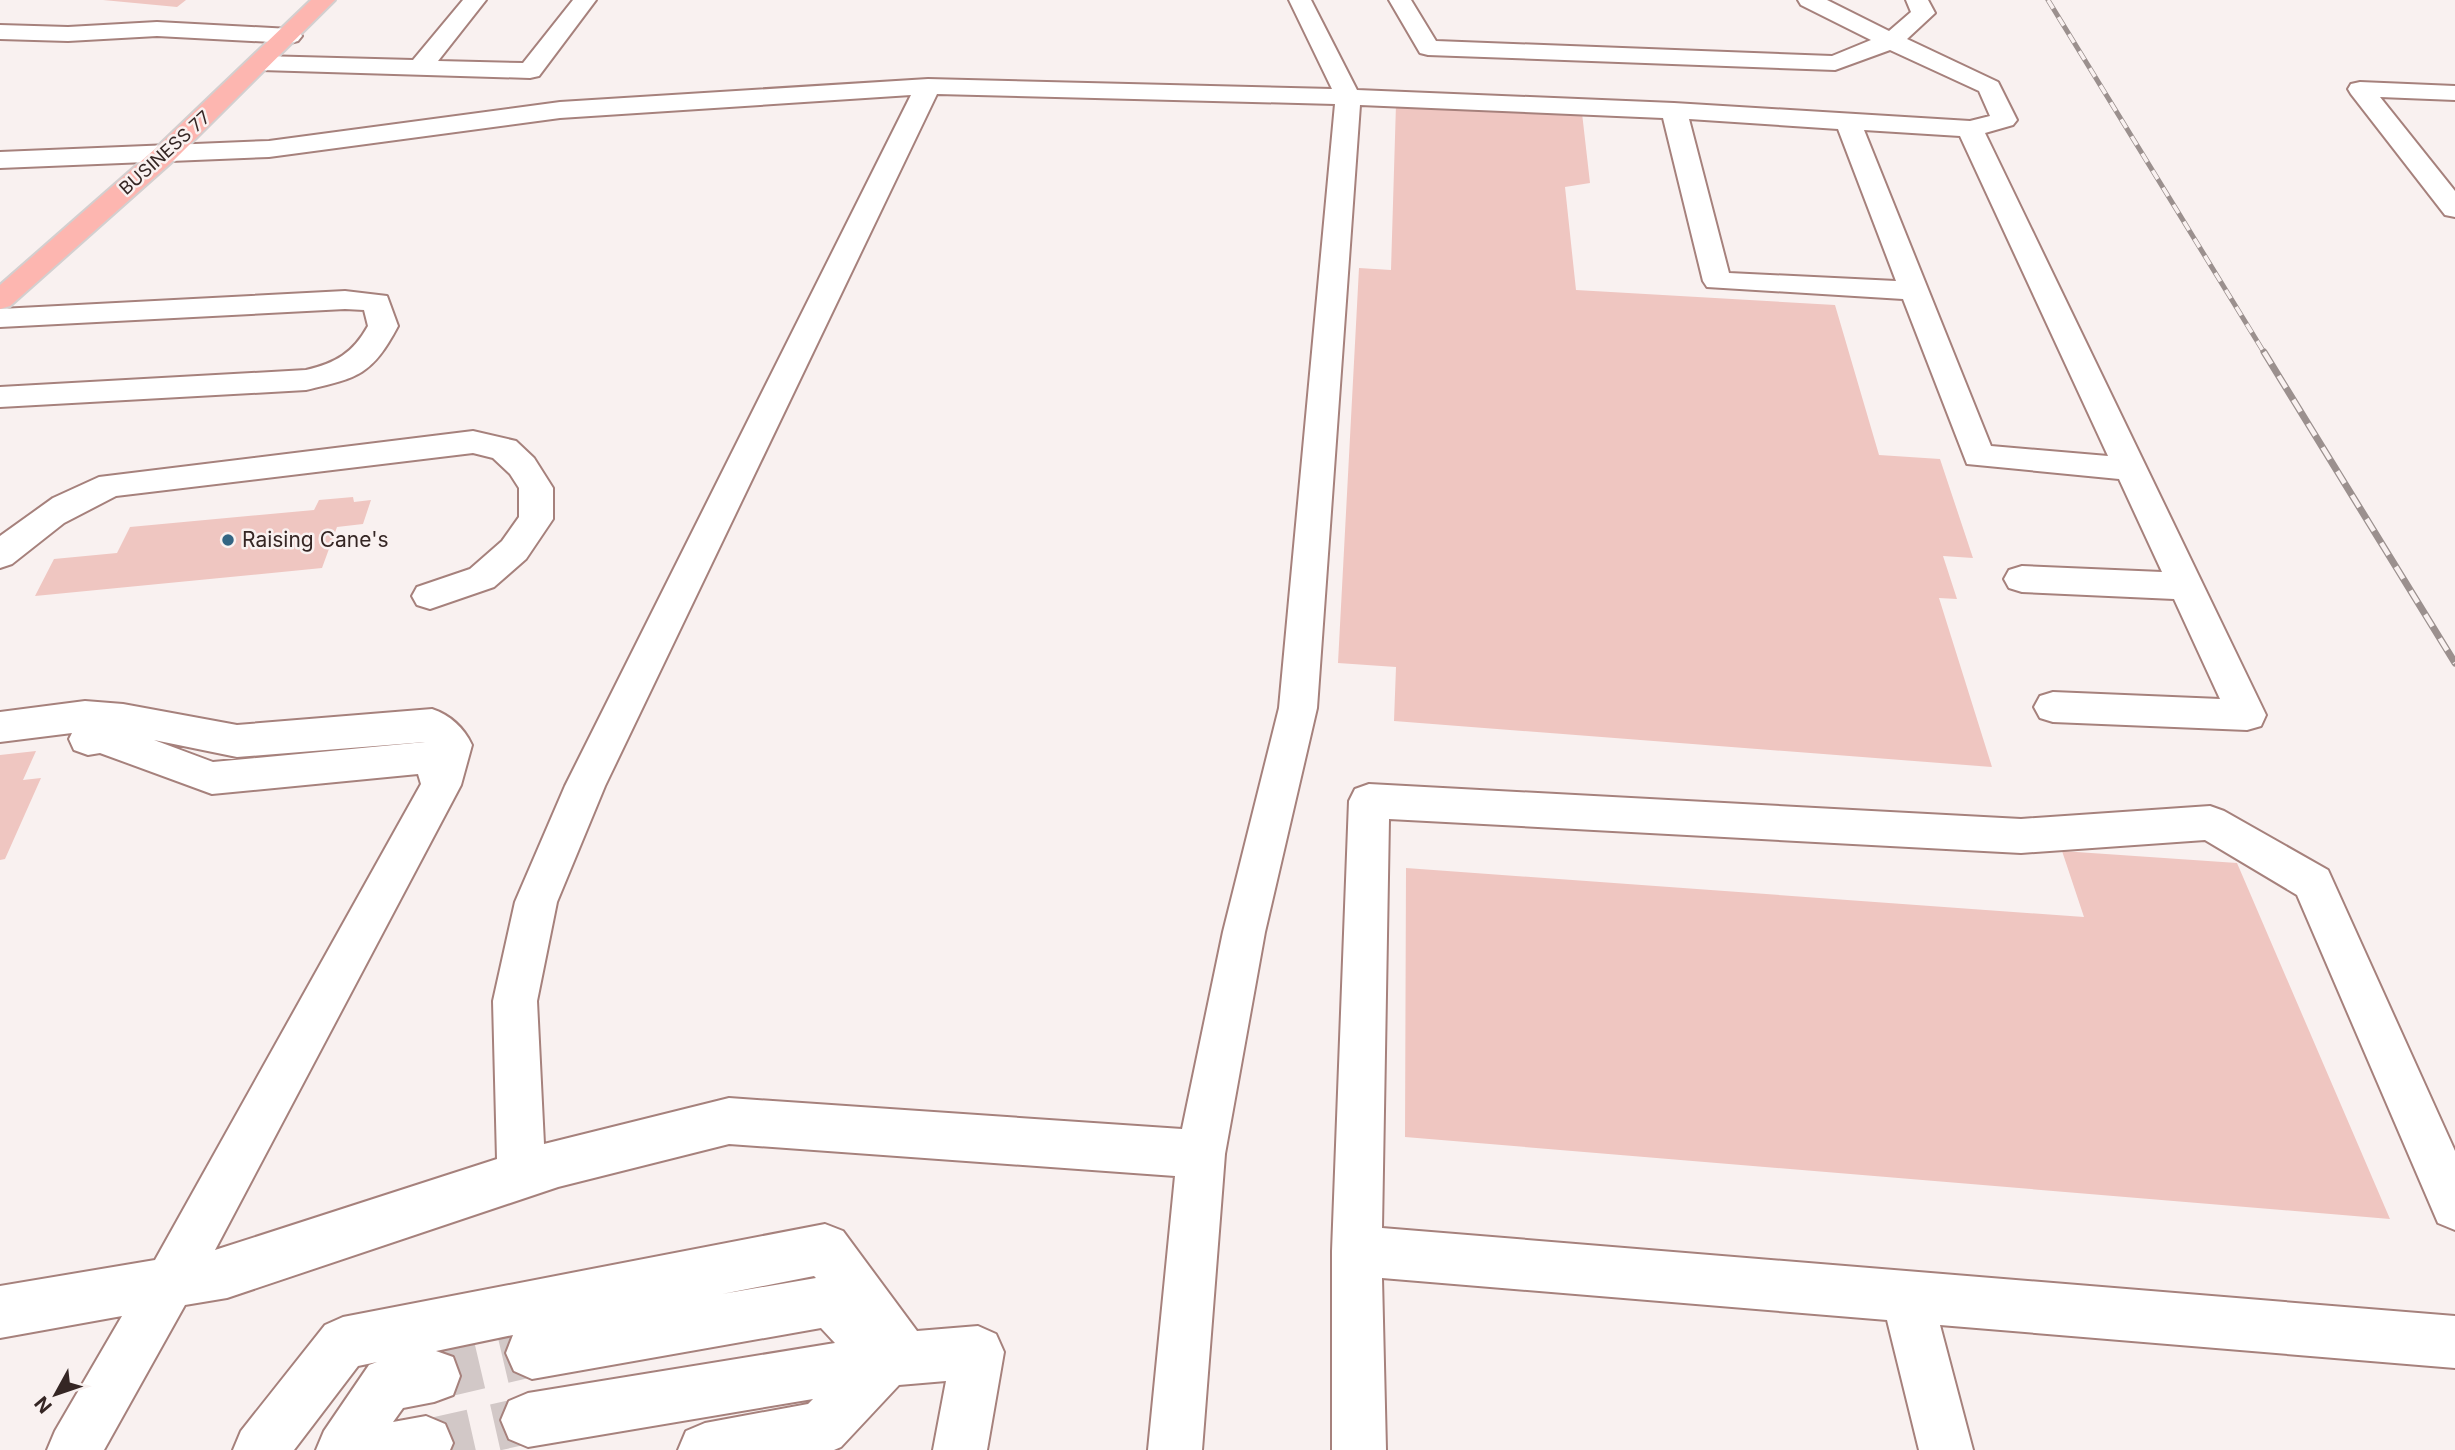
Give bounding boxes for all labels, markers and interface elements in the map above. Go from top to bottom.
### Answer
street label: BUSINESS 77 [115,106,214,199]
place label: Raising Cane's [242,527,389,552]
marker: Raising Cane's [220,532,236,548]
north arrow [21,1359,91,1429]
text: N [30,1392,57,1418]

